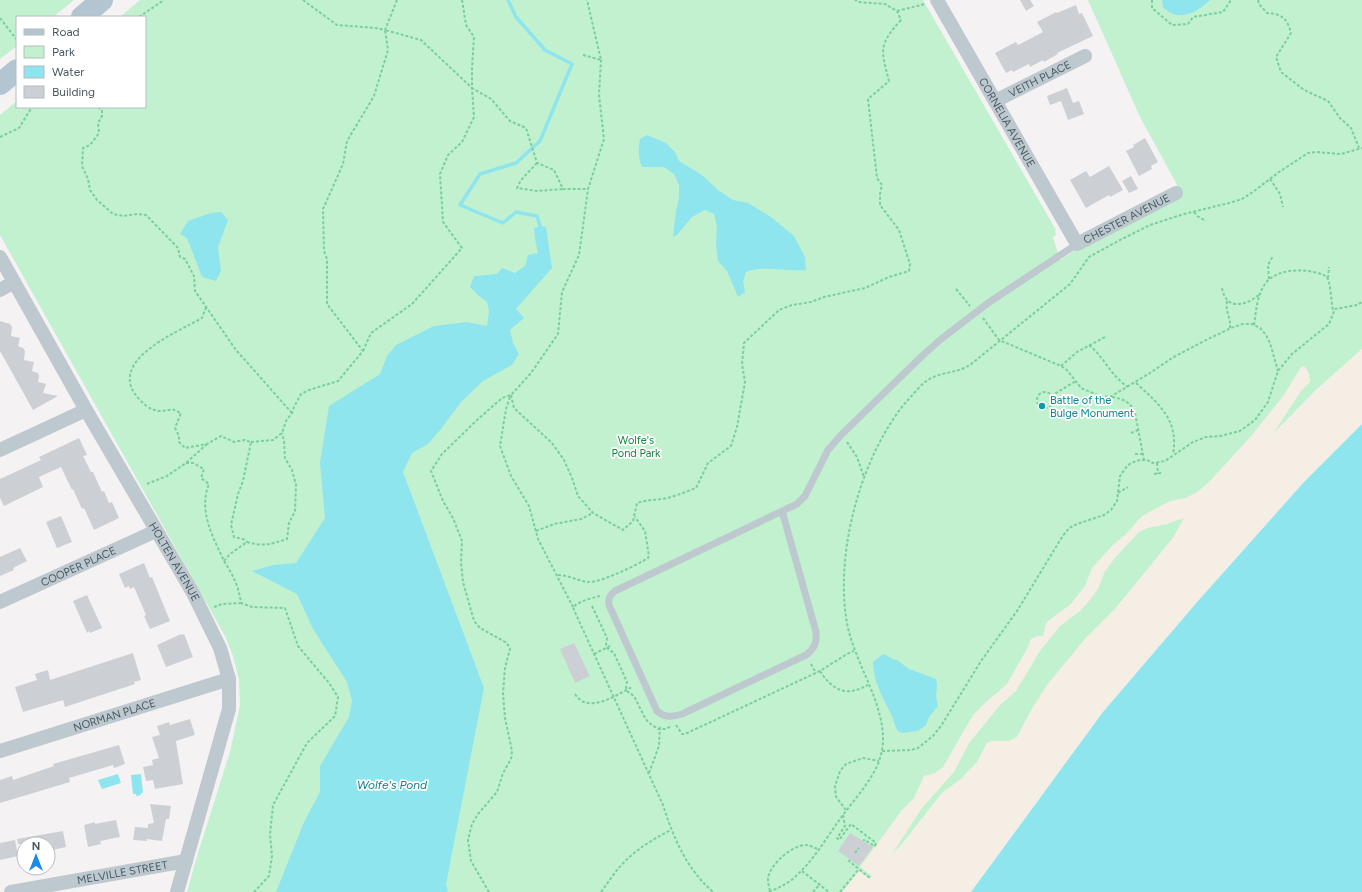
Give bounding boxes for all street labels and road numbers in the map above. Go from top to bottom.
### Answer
street label: VEITH PLACE [1007,58,1073,100]
street label: CORNELIA AVENUE [976,75,1038,170]
street label: CHESTER AVENUE [1081,191,1172,247]
street label: HOLTEN AVENUE [146,520,202,603]
street label: COOPER PLACE [39,544,118,590]
street label: NORMAN PLACE [72,696,157,735]
street label: MELVILLE STREET [76,858,169,887]

